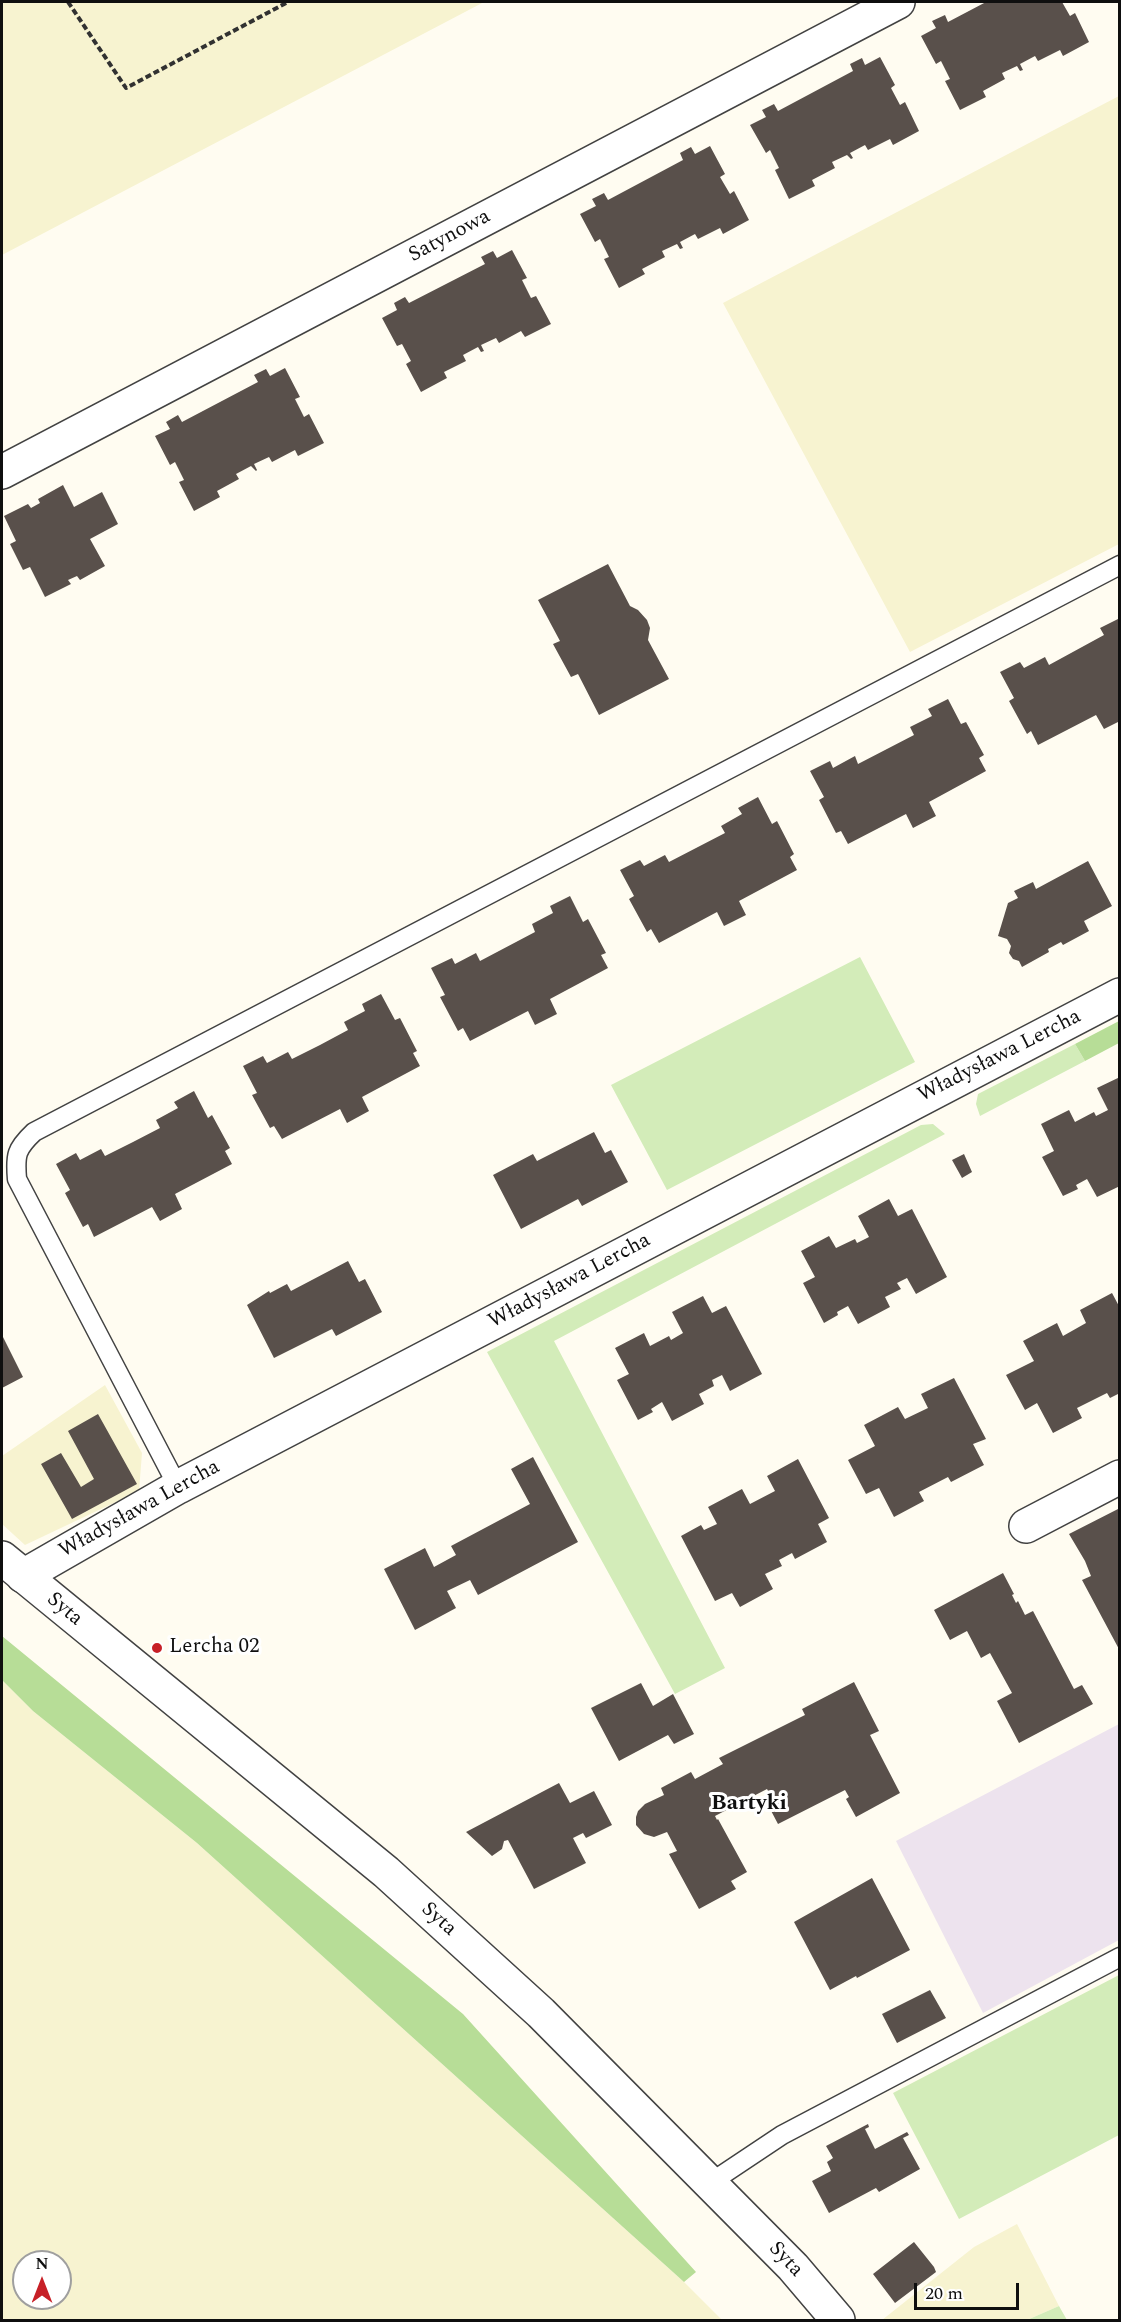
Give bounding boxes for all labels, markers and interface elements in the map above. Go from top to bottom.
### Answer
street label: Satynowa [405,205,495,269]
street label: Władysława Lercha [914,1005,1086,1109]
street label: Władysława Lercha [485,1229,655,1335]
street label: Władysława Lercha [55,1455,225,1565]
street label: Syta [41,1588,87,1632]
place label: Lercha 02 [169,1635,259,1661]
marker: Lercha 02 [150,1641,164,1655]
district label: Bartyki [711,1792,787,1818]
street label: Syta [415,1897,461,1943]
street label: Syta [762,2237,808,2283]
north arrow [12,2250,72,2310]
text: N [35,2252,49,2276]
scale bar [917,2271,1022,2309]
text: 20 m [925,2280,963,2307]

